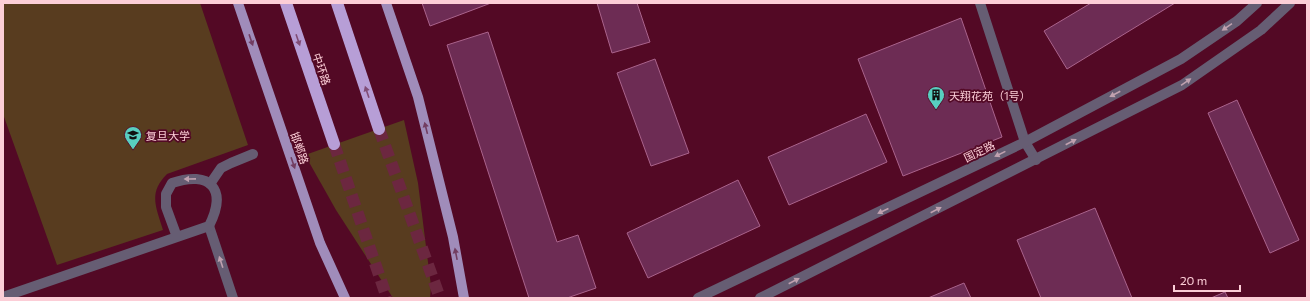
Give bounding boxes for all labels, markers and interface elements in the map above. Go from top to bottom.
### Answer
one-way arrow [1222,23,1232,31]
one-way arrow [248,34,254,46]
one-way arrow [295,34,301,46]
street label: 中环路 [310,51,334,87]
one-way arrow [1181,78,1191,86]
building icon: 天翔花苑（1号） [926,85,946,110]
one-way arrow [364,86,370,98]
place label: 天翔花苑（1号） [949,89,1031,102]
one-way arrow [1109,91,1121,97]
one-way arrow [422,122,428,134]
school or university icon: 复旦大学 [123,125,143,150]
place label: 复旦大学 [146,129,190,142]
street label: 邯郸路 [288,130,312,166]
street label: 国定路 [961,138,997,164]
one-way arrow [1065,139,1076,145]
one-way arrow [994,151,1006,157]
one-way arrow [290,157,296,169]
one-way arrow [183,176,196,182]
one-way arrow [930,207,941,213]
one-way arrow [877,208,889,214]
one-way arrow [453,248,459,261]
one-way arrow [218,255,224,267]
scale bar [1174,267,1240,293]
text: 20 m [1180,273,1207,287]
one-way arrow [789,277,800,284]

